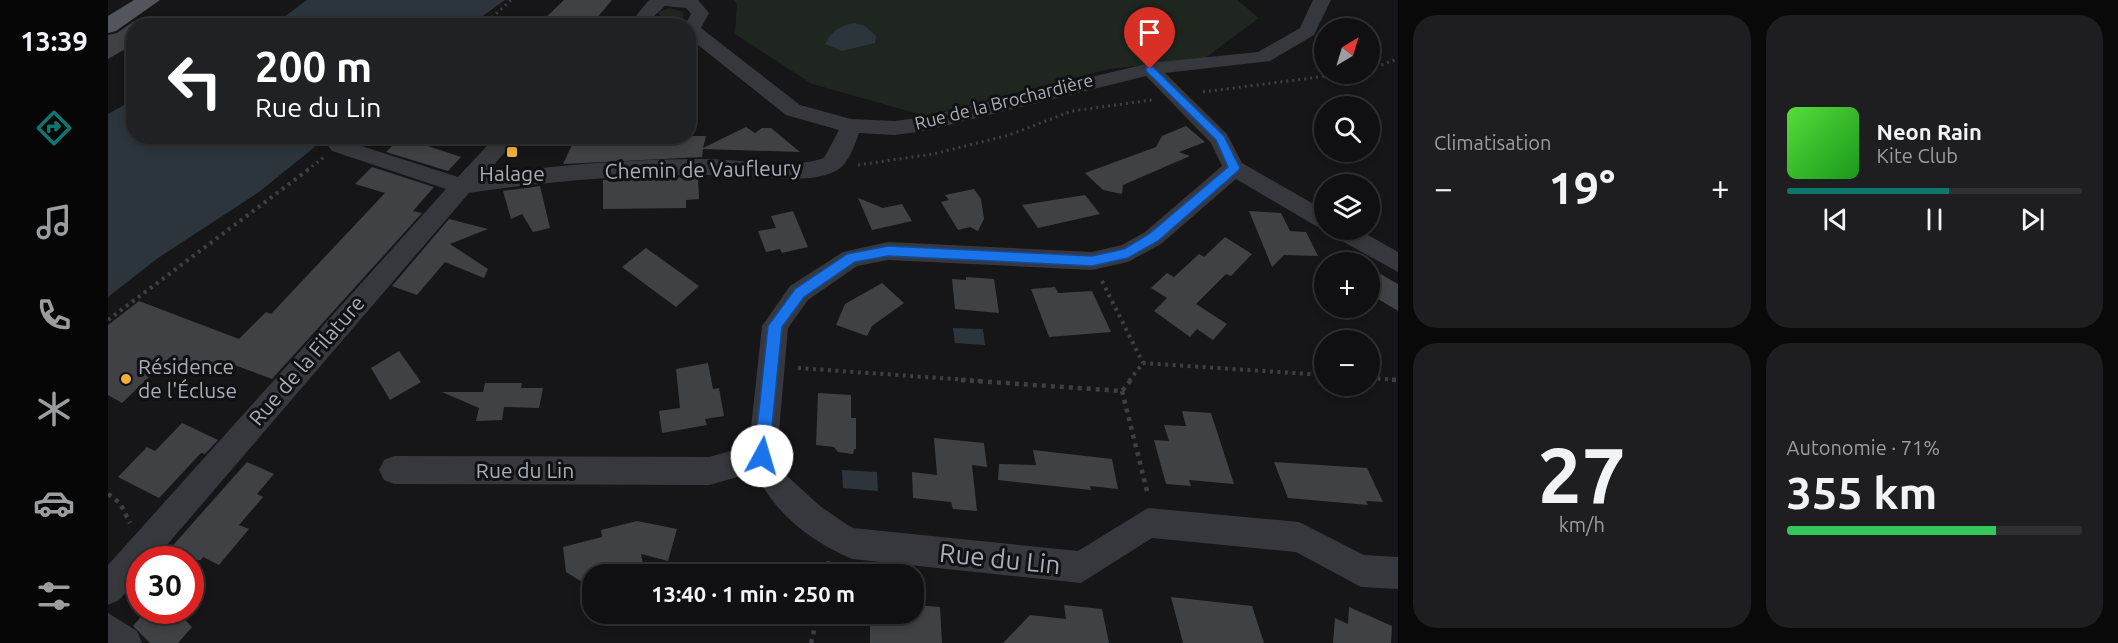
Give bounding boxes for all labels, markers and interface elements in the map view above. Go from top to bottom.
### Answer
pin [1124,7,1175,69]
icon: arrive [1133,16,1166,49]
north arrow [1314,18,1380,84]
map controls [1314,18,1380,396]
text: 13:39 [20,26,88,56]
icon: left [156,42,234,120]
text: 200 m [255,43,372,90]
street label: Rue de la Brochardière [912,69,1095,133]
text: Rue du Lin [255,92,381,122]
button: search [1314,96,1380,162]
icon: directions [33,107,75,149]
text: Neon Rain [1877,119,1982,144]
text: Climatisation [1434,131,1551,154]
text: Kite Club [1877,144,1958,167]
marker: Halage [505,145,519,159]
street label: Chemin de Vaufleury [605,155,801,183]
place label: Halage [479,161,545,185]
text: 19° [1548,162,1615,213]
text: − [1434,169,1453,206]
text: + [1711,169,1730,206]
button: layers [1314,174,1380,240]
icon: music [33,201,75,243]
icon: previous [1819,203,1852,236]
icon: pause [1918,203,1951,236]
icon: next [2016,203,2049,236]
button: + [1314,252,1380,318]
street label: Rue de la Filature [244,291,369,430]
icon: phone [33,294,75,336]
button: − [1314,330,1380,396]
place label: Résidence de l'Écluse [138,354,237,402]
marker: Résidence de l'Écluse [119,372,133,386]
icon: climate [33,388,75,430]
position arrow [730,424,794,488]
text: 27 [1538,430,1626,518]
text: Autonomie · 71% [1787,436,1940,459]
street label: Rue du Lin [476,458,574,482]
text: 355 km [1787,467,1937,518]
icon: car [33,482,75,524]
text: km/h [1559,513,1605,536]
street label: Rue du Lin [938,538,1062,579]
speed limit sign: 30 [126,546,204,624]
icon: filters [33,575,75,617]
text: 13:40 · 1 min · 250 m [651,581,855,606]

